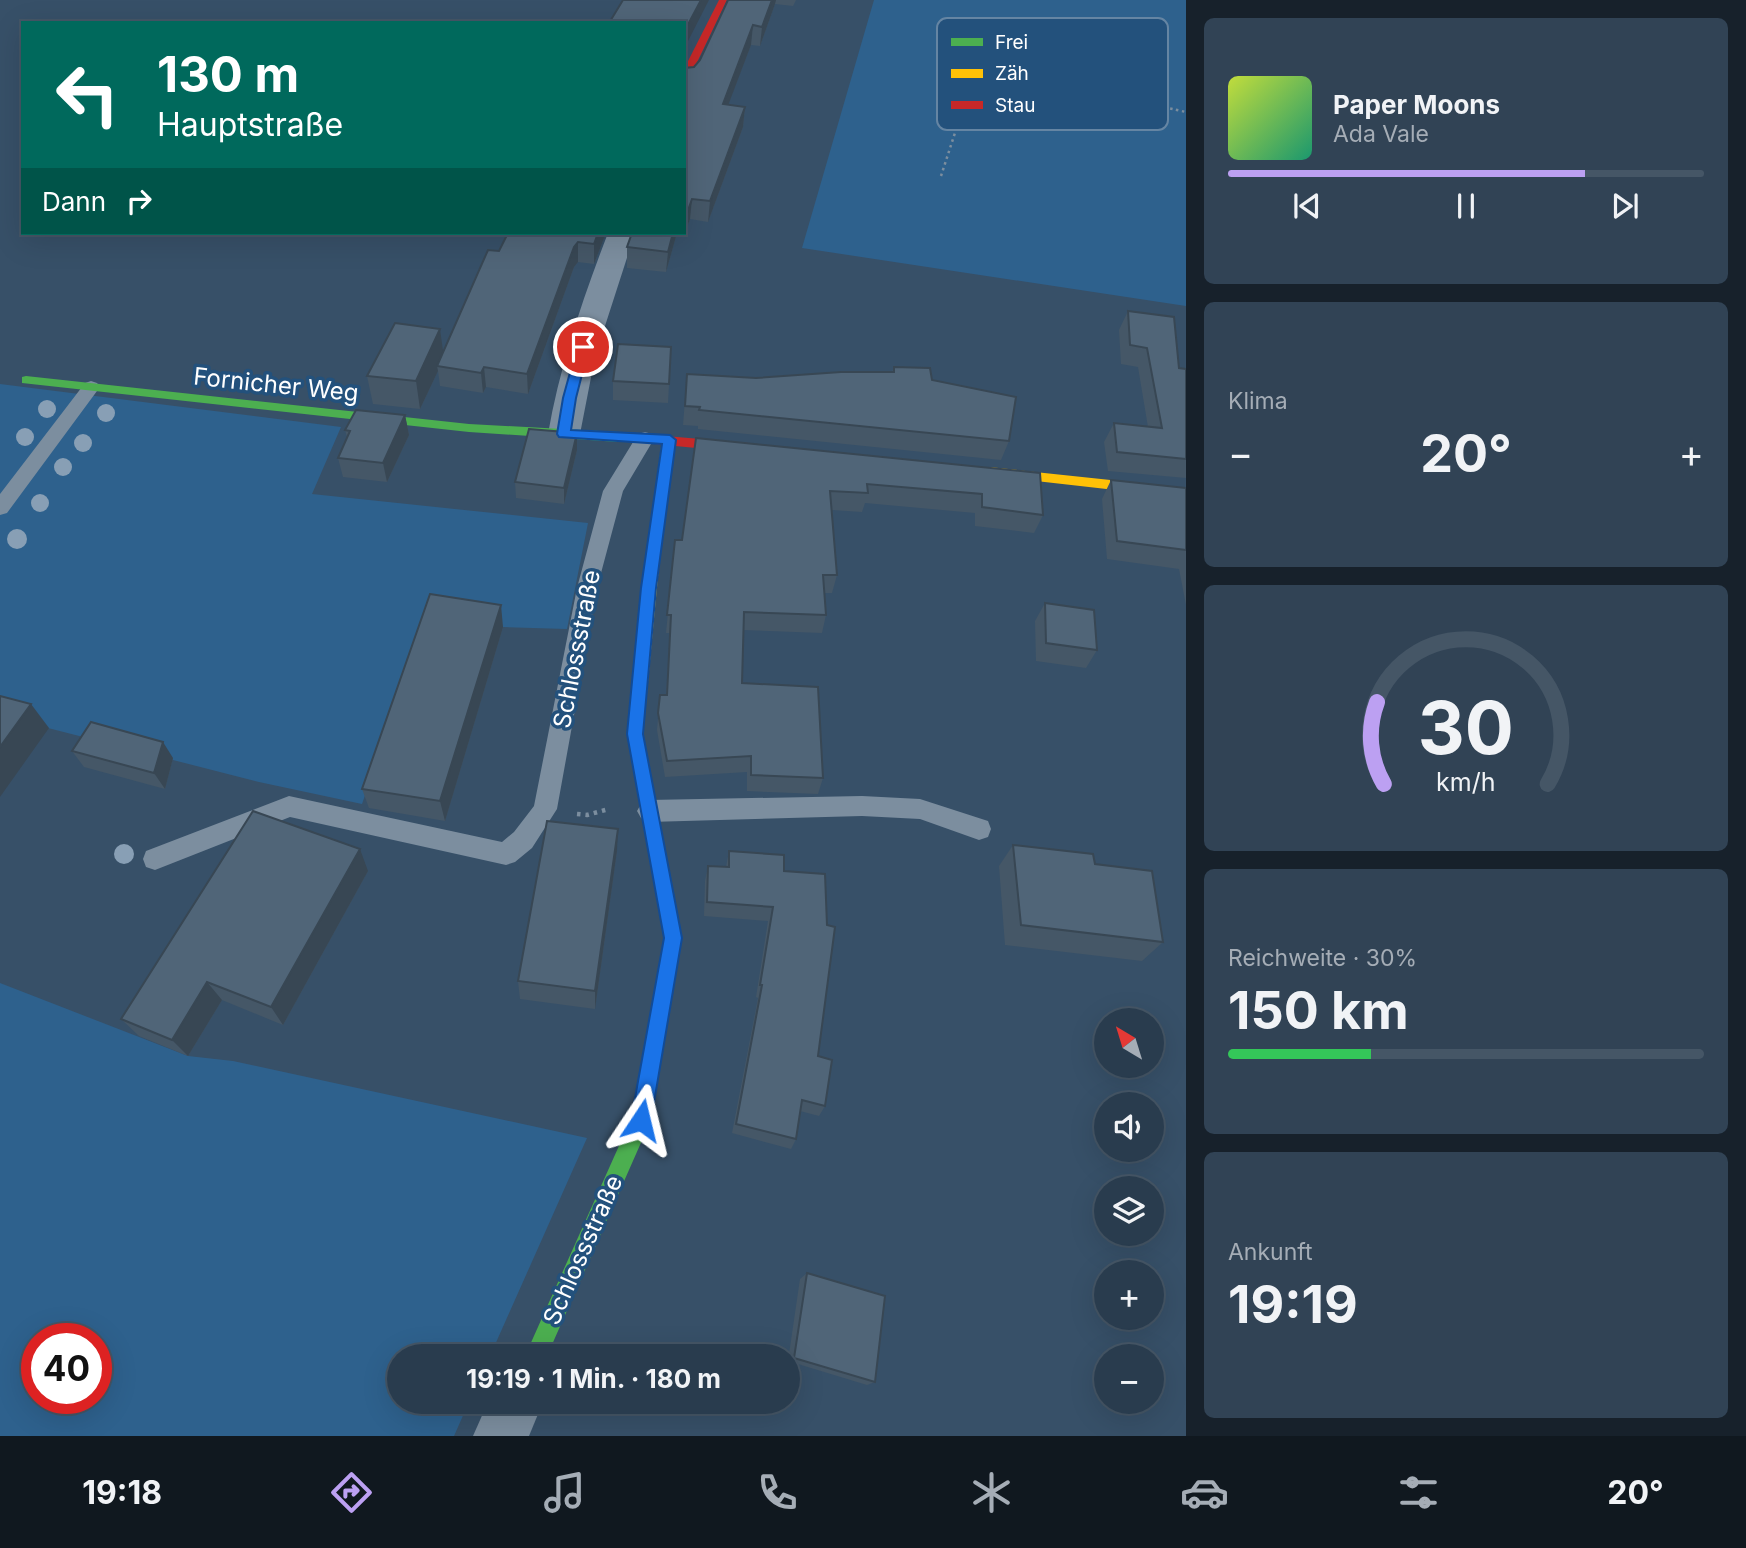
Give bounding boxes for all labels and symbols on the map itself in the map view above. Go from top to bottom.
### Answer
legend [937,18,1168,130]
text: Frei [995,31,1028,54]
text: Zäh [995,62,1029,85]
text: Stau [995,94,1035,117]
pin [553,317,613,377]
street label: Fornicher Weg [192,361,360,408]
street label: Schlossstraße [547,567,606,731]
north arrow [1094,1008,1164,1078]
position arrow [604,1083,678,1157]
street label: Schlossstraße [537,1171,628,1329]
speed limit sign: 40 [21,1323,112,1414]

